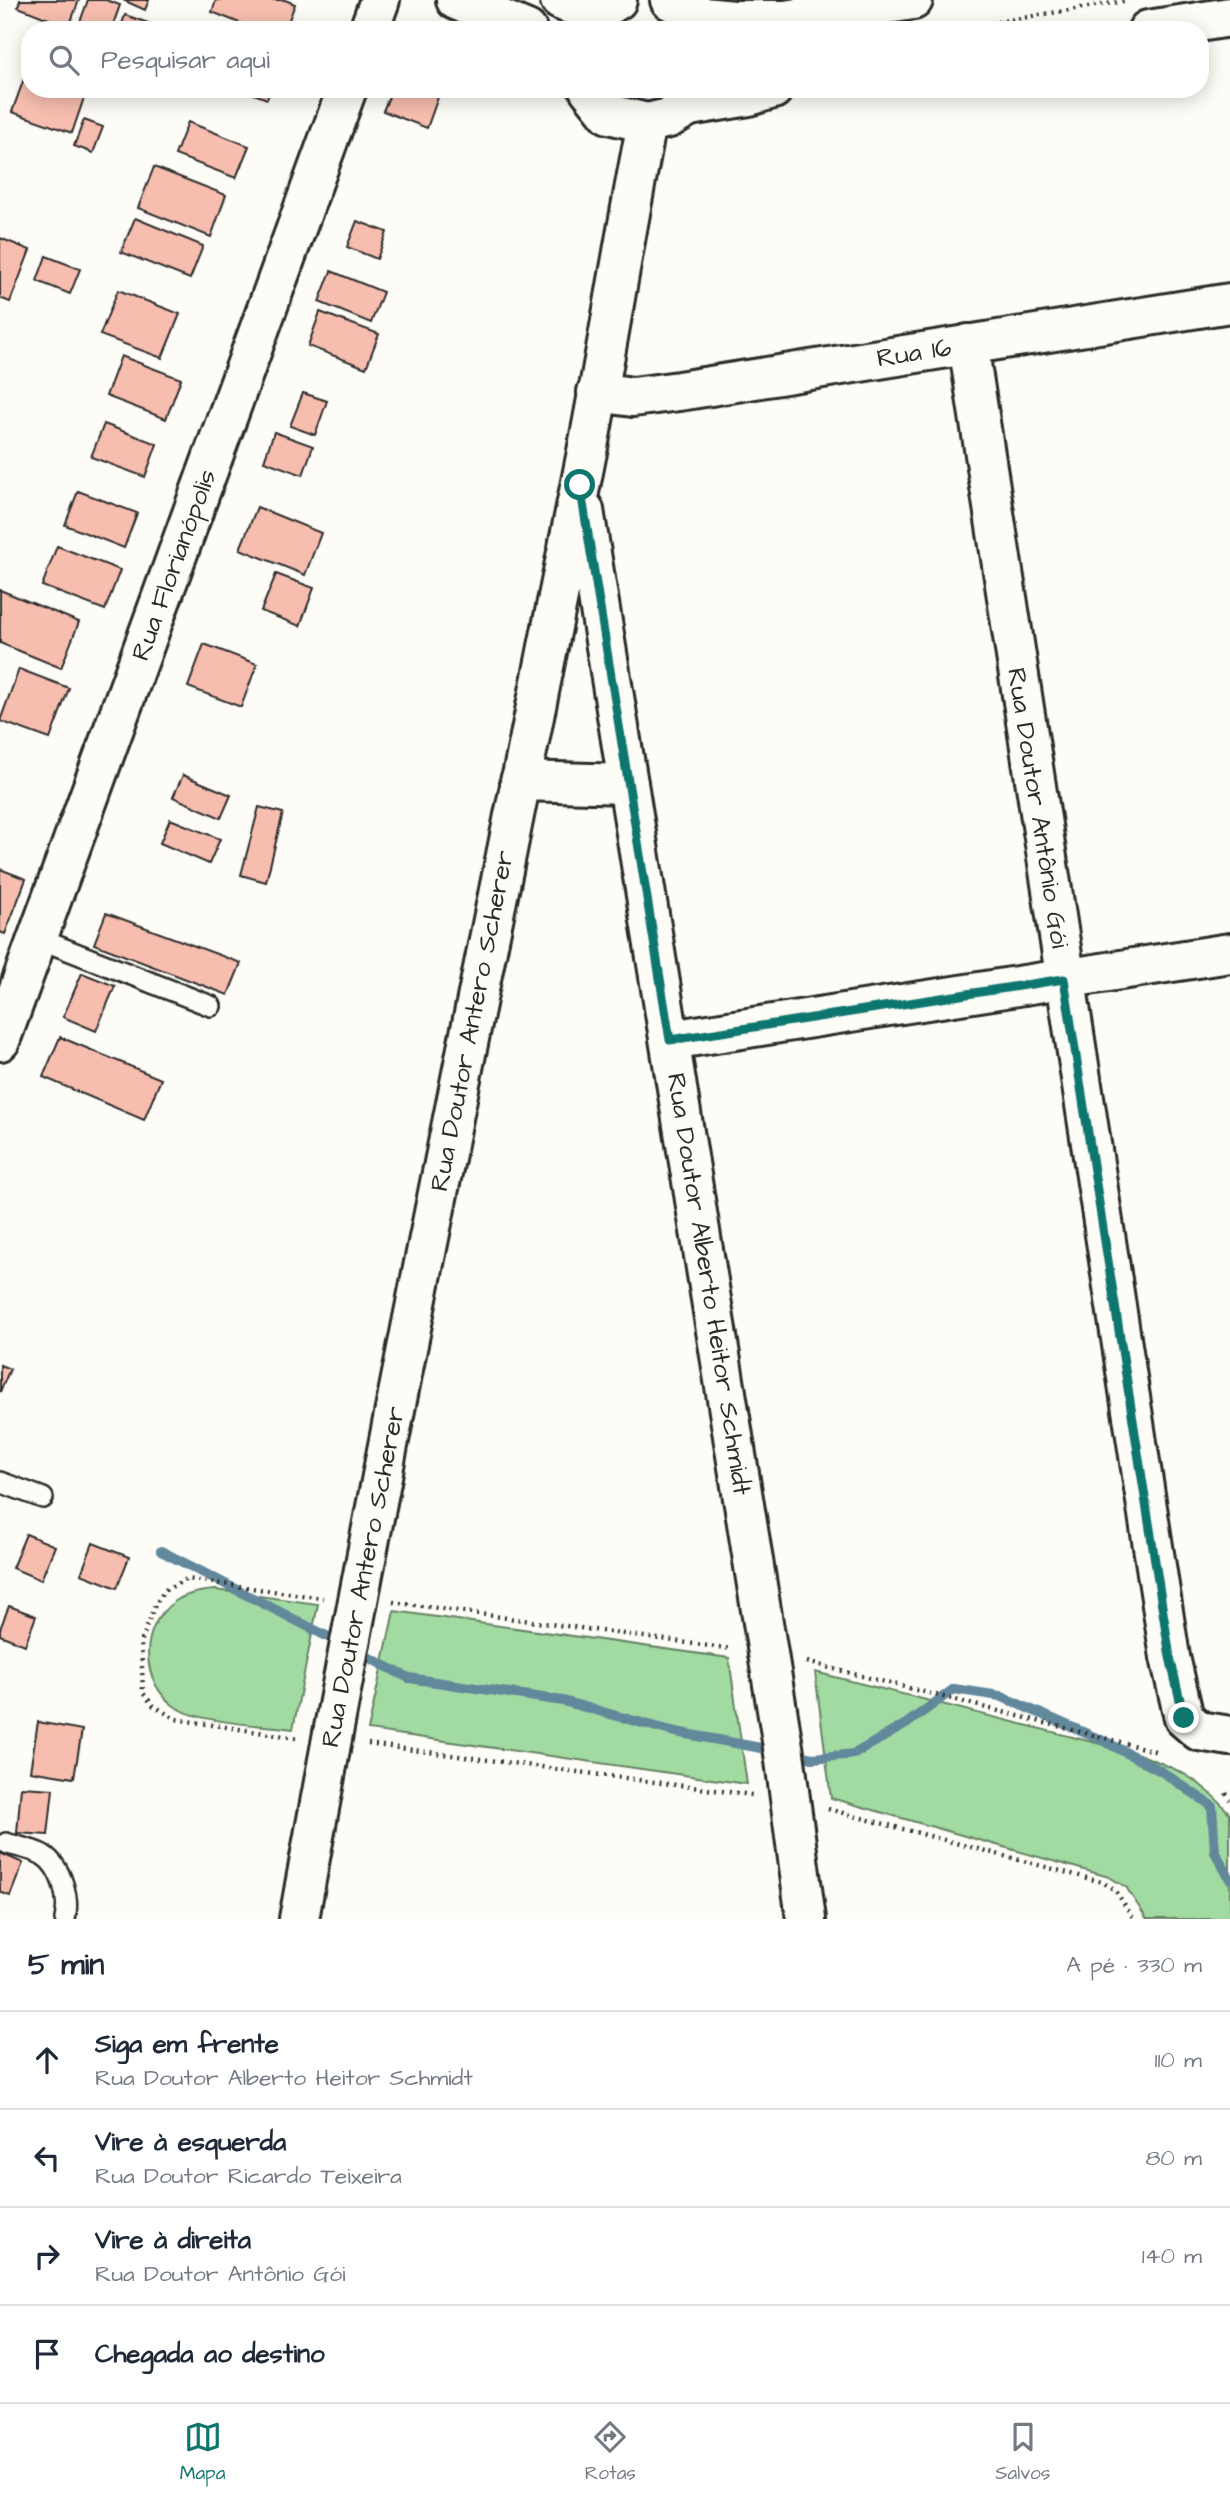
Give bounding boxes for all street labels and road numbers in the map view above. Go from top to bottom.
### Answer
street label: Rua 16 [874,329,954,377]
street label: Rua Florianópolis [123,464,225,666]
street label: Rua Doutor Antônio Gói [998,665,1078,951]
street label: Rua Doutor Antero Scherer [421,848,523,1194]
street label: Rua Doutor Alberto Heitor Schmidt [658,1070,760,1498]
street label: Rua Doutor Antero Scherer [312,1404,414,1750]

